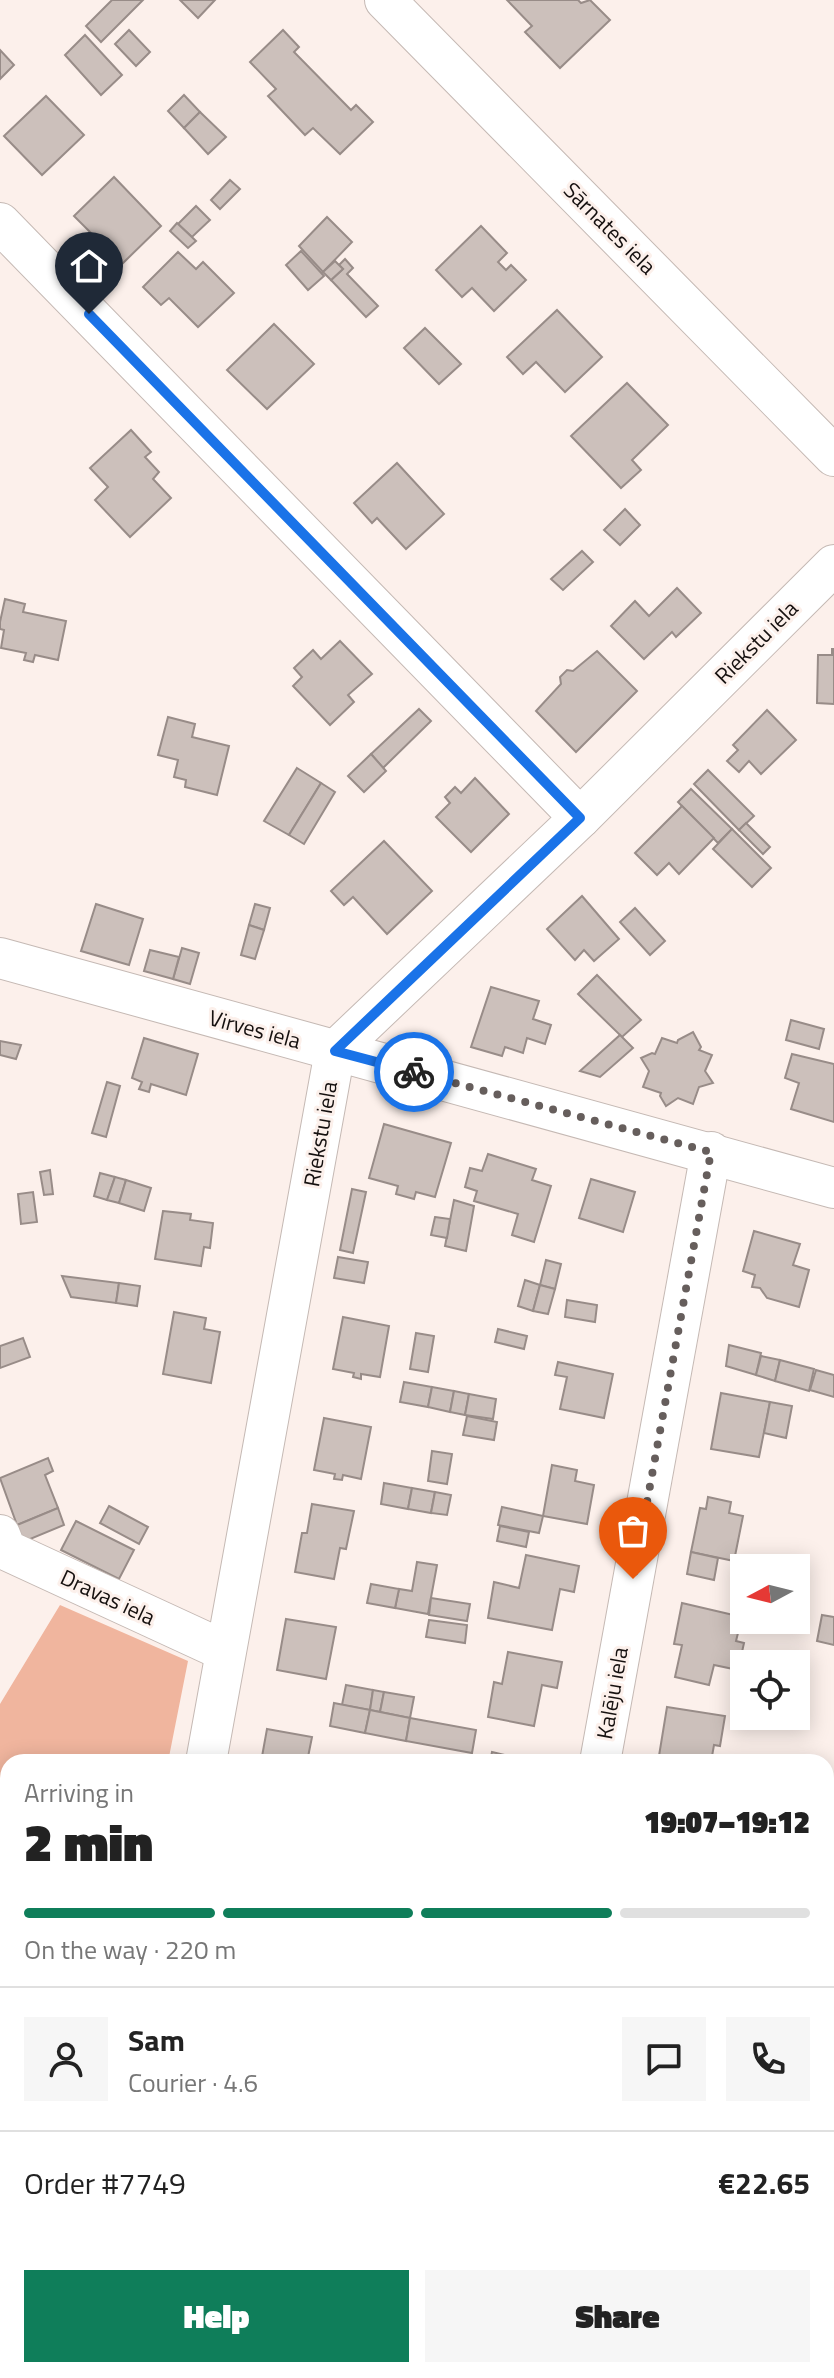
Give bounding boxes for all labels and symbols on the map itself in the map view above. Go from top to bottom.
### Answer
street label: Sārnates iela [556,174,664,282]
pin [55,232,123,314]
street label: Riekstu iela [706,592,806,692]
street label: Virves iela [205,1000,305,1058]
courier [374,1032,454,1112]
street label: Riekstu iela [294,1079,346,1189]
pin [599,1497,667,1579]
north arrow [730,1554,810,1634]
street label: Dravas iela [55,1560,161,1634]
street label: Kalēju iela [587,1644,637,1742]

